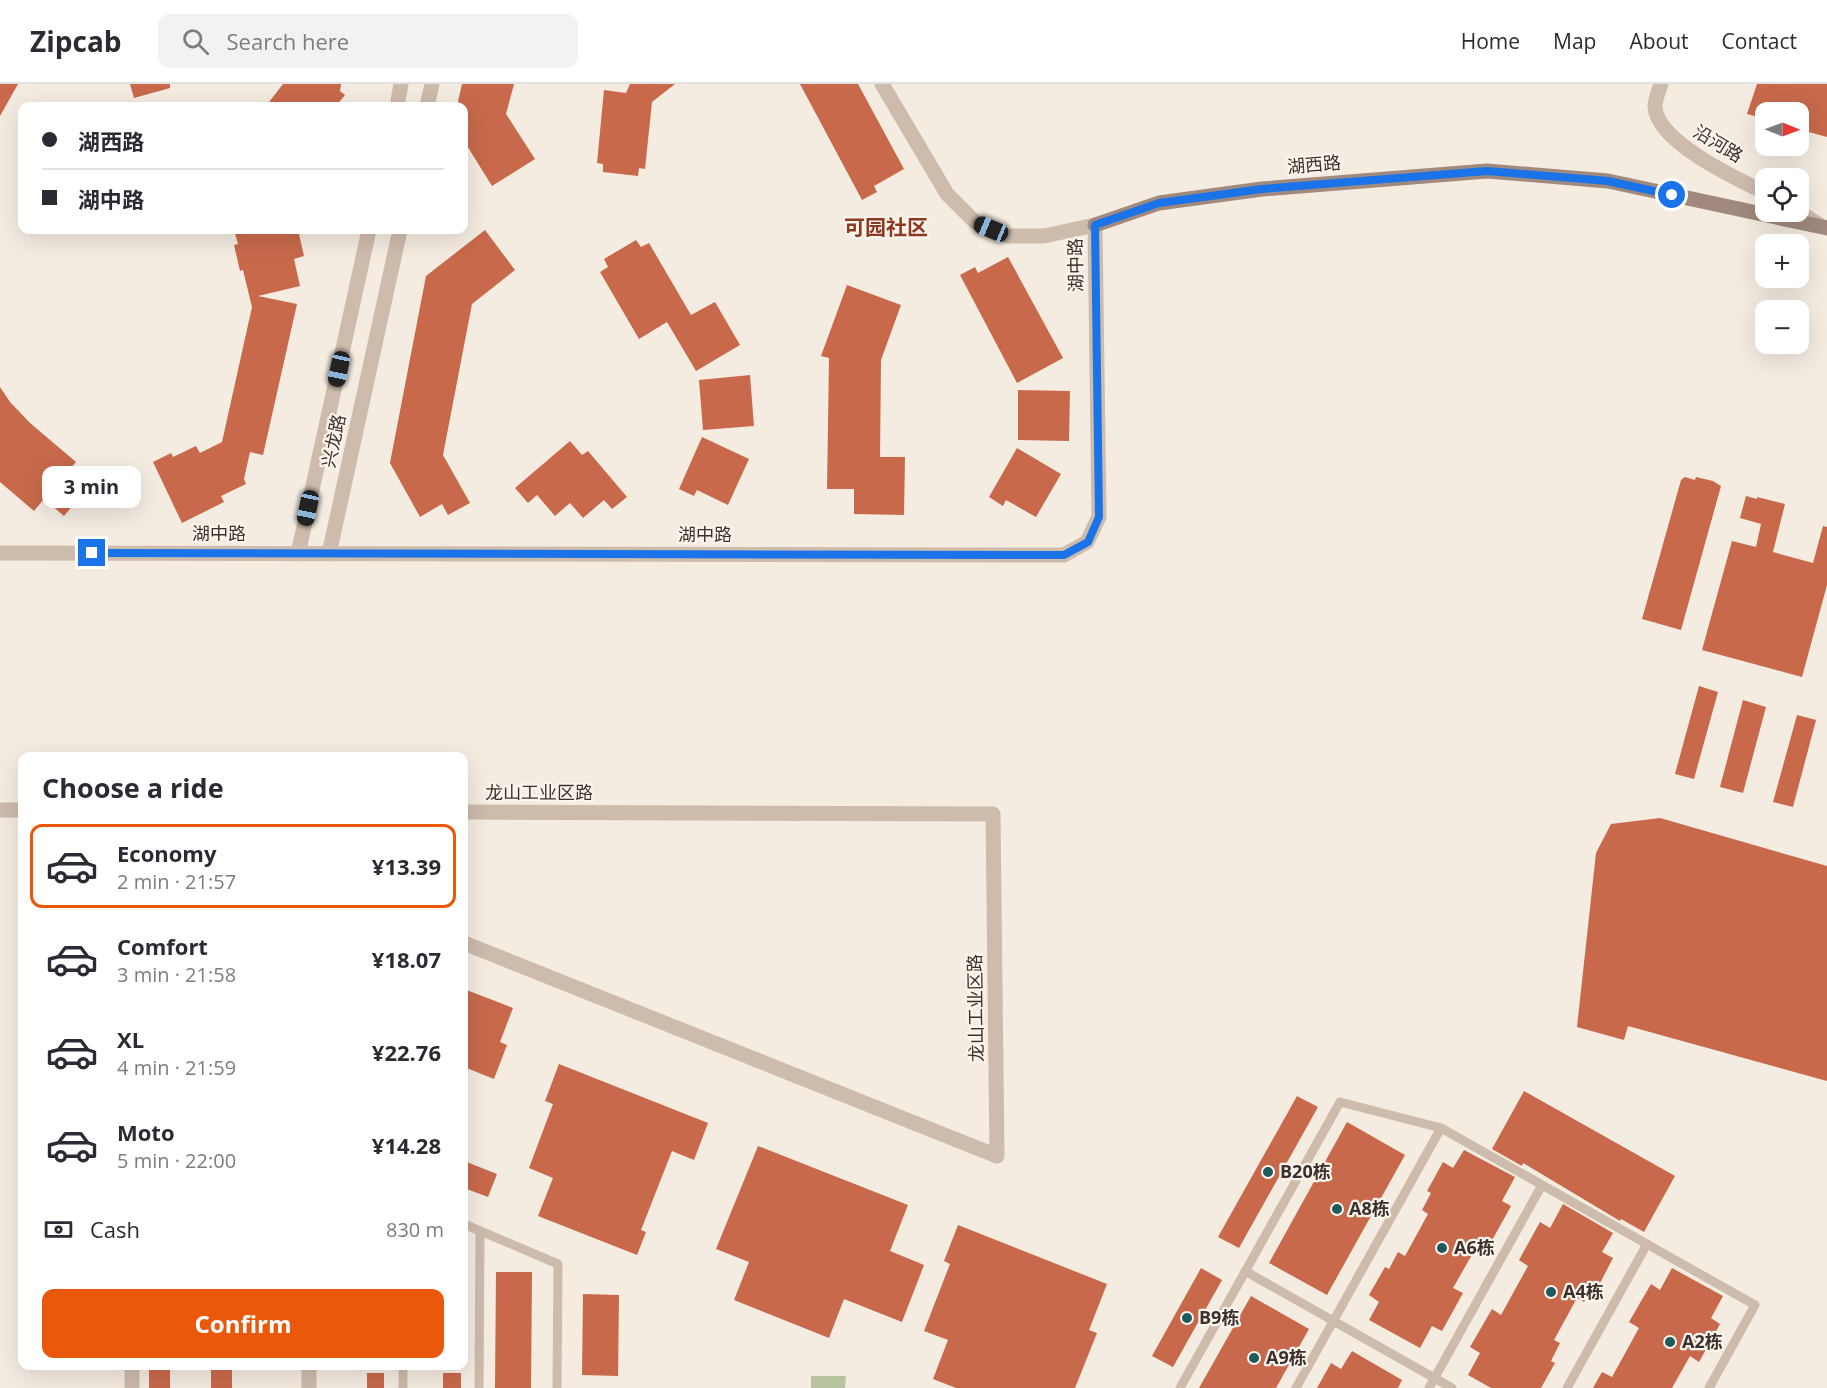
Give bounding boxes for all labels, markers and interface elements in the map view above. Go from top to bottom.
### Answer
search box [158,14,578,68]
text: Zipcab [30,22,122,60]
icon: search [179,25,212,58]
text: Search here [227,26,349,56]
text: Home [1461,27,1520,55]
text: Map [1553,27,1596,55]
text: About [1629,27,1689,55]
text: Contact [1722,27,1797,55]
north arrow [1755,102,1809,156]
map controls [1755,102,1809,354]
street label: 沿河路 [1689,119,1748,167]
text: 湖西路 [78,126,144,156]
street label: 湖西路 [1286,150,1342,178]
button: locate [1755,168,1809,222]
route start [1658,181,1685,208]
text: 湖中路 [78,184,144,214]
district label: 可园社区 [844,213,928,241]
car [971,214,1011,244]
button: + [1755,234,1809,288]
street label: 湖中路 [1063,238,1087,292]
button: − [1755,300,1809,354]
car [326,350,352,388]
street label: 兴龙路 [316,412,350,470]
callout: 3 min [42,466,142,508]
text: 3 min [64,473,119,500]
car [295,489,321,527]
street label: 湖中路 [192,521,246,545]
street label: 湖中路 [678,522,732,546]
route end [78,539,105,566]
text: Choose a ride [42,769,224,806]
street label: 龙山工业区路 [485,780,593,804]
text: Economy [117,838,216,868]
icon: car [45,839,99,893]
text: ¥13.39 [372,851,441,881]
text: 2 min · 21:57 [117,868,236,895]
text: Comfort [117,931,208,961]
icon: car [45,932,99,986]
text: ¥18.07 [372,944,441,974]
street label: 龙山工业区路 [962,954,988,1062]
text: 3 min · 21:58 [117,961,236,988]
text: XL [117,1024,144,1054]
icon: car [45,1025,99,1079]
text: ¥22.76 [372,1037,441,1067]
text: 4 min · 21:59 [117,1054,236,1081]
text: Moto [117,1117,175,1147]
icon: car [45,1118,99,1172]
text: ¥14.28 [372,1130,441,1160]
text: 5 min · 22:00 [117,1147,236,1174]
place label: B20栋 [1280,1159,1331,1183]
marker: B20栋 [1261,1165,1275,1179]
place label: A8栋 [1349,1196,1390,1220]
marker: A8栋 [1330,1202,1344,1216]
icon: cash [42,1213,75,1246]
text: Cash [90,1214,140,1244]
text: 830 m [386,1216,444,1243]
place label: A6栋 [1454,1235,1495,1259]
marker: A6栋 [1435,1241,1449,1255]
place label: A4栋 [1563,1279,1604,1303]
marker: A4栋 [1544,1285,1558,1299]
button: Confirm [42,1289,444,1358]
place label: B9栋 [1199,1305,1239,1329]
marker: B9栋 [1180,1311,1194,1325]
place label: A2栋 [1682,1329,1723,1353]
marker: A2栋 [1663,1335,1677,1349]
place label: A9栋 [1266,1345,1307,1369]
marker: A9栋 [1247,1351,1261,1365]

